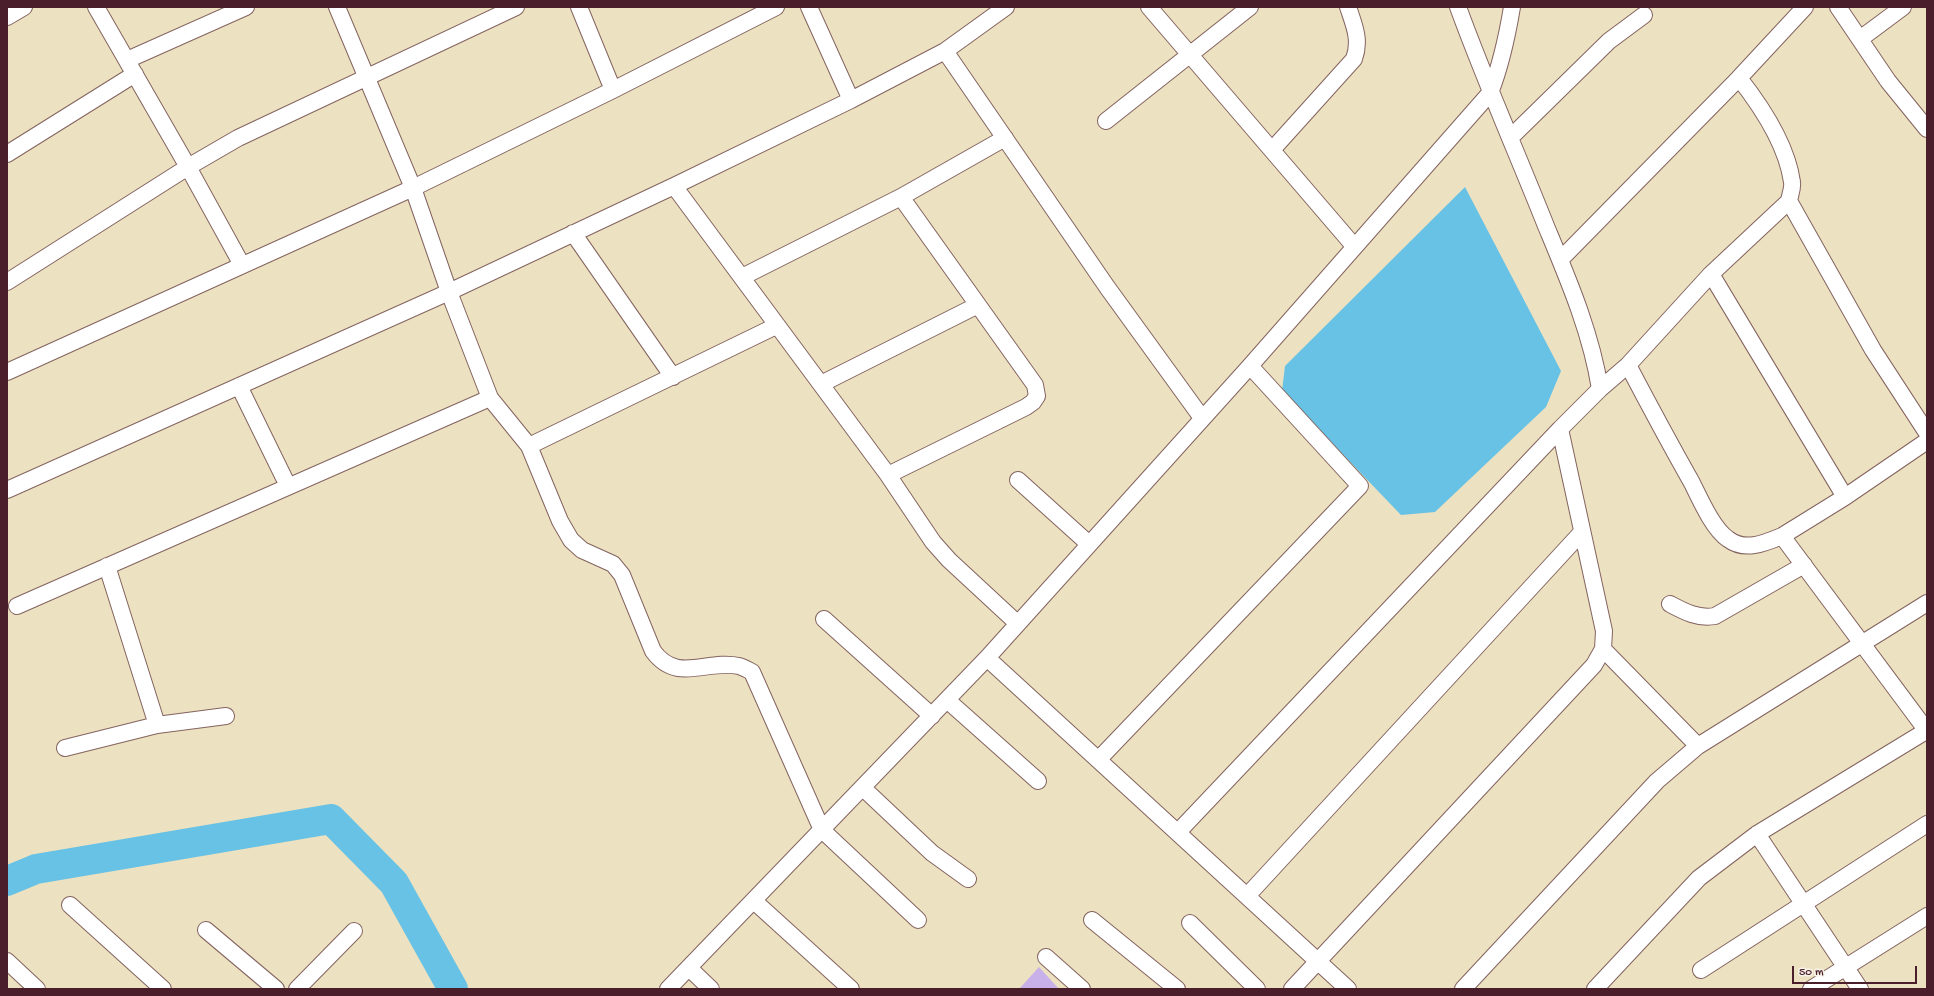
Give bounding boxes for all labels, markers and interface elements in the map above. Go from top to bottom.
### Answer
scale bar [1794,958,1919,984]
text: 50 m [1799,966,1824,980]

